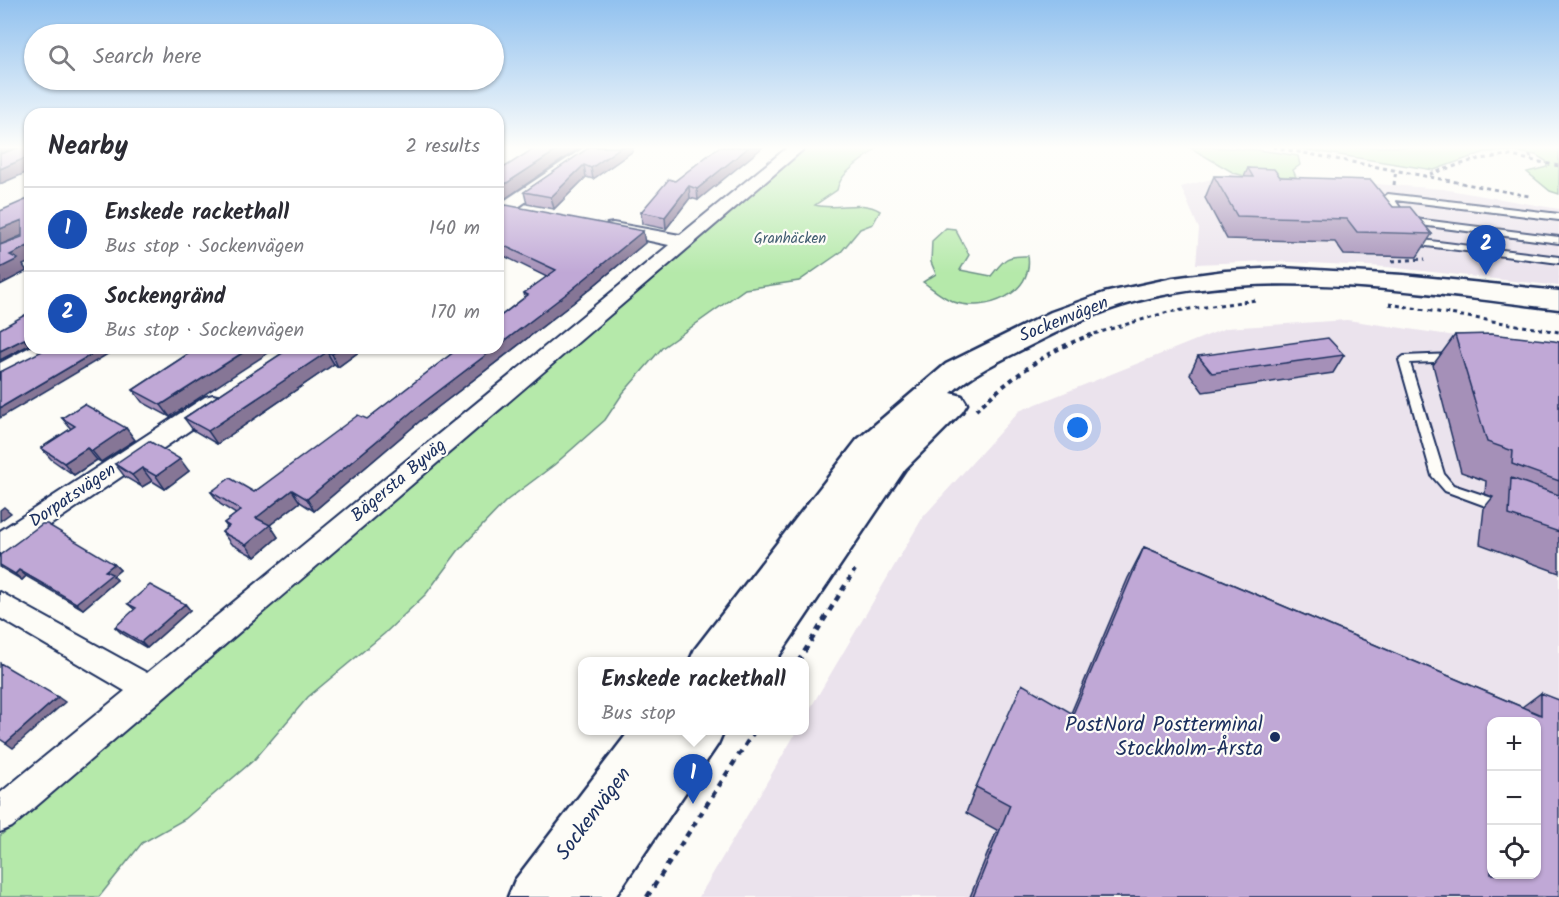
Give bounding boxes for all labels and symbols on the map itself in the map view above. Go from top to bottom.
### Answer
pin: 2 [1466,226,1506,275]
park label: Granhäcken [754,227,826,251]
street label: Sockenvägen [1015,289,1113,351]
your location [1063,413,1092,442]
street label: Bägersta Byväg [345,432,453,530]
street label: Dorpatsvägen [24,456,122,536]
place label: PostNord Postterminal Stockholm-Årsta [1065,709,1263,766]
marker: PostNord Postterminal Stockholm-Årsta [1268,730,1282,744]
pin: 1 [674,754,712,804]
street label: Sockenvägen [548,760,640,868]

